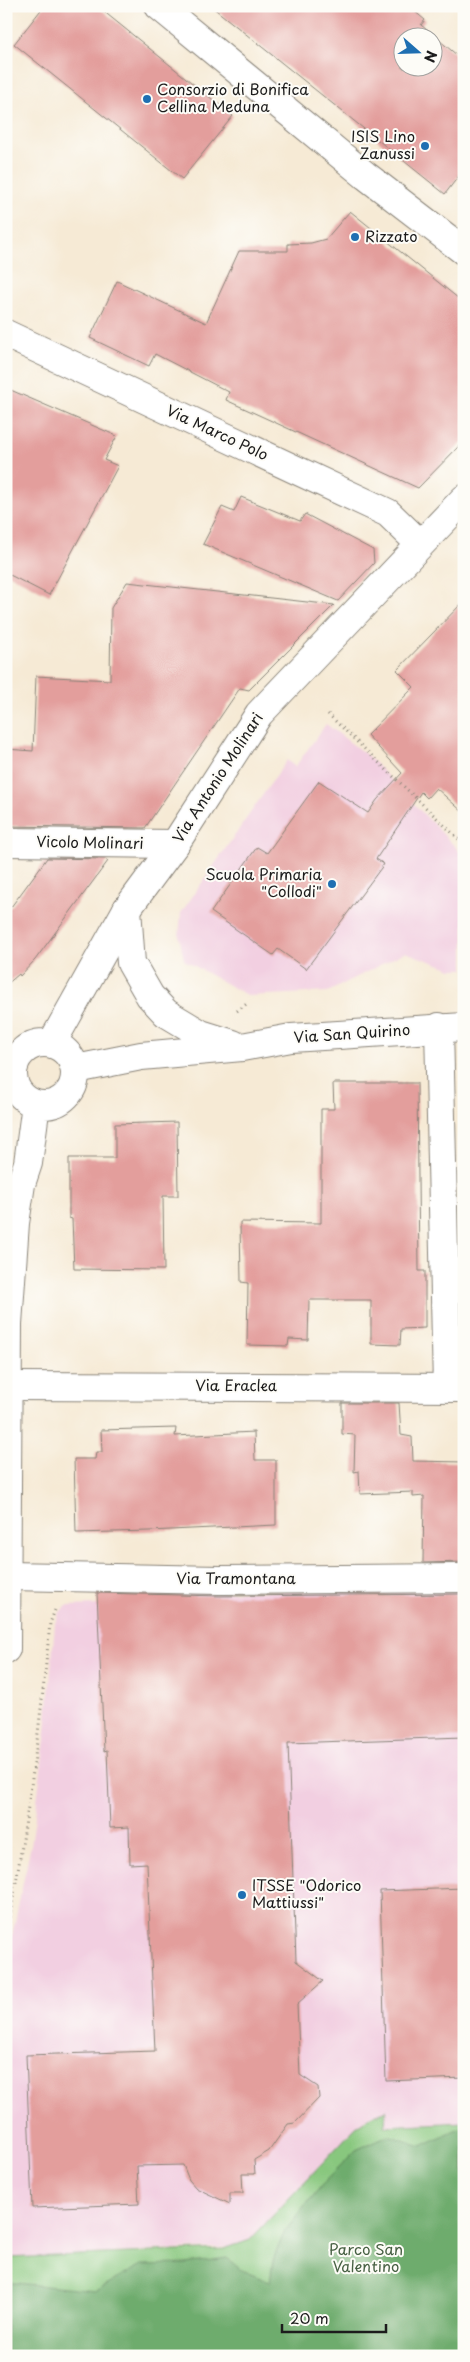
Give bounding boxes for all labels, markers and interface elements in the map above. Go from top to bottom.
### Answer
north arrow [392,28,442,78]
text: N [419,48,442,65]
place label: Consorzio di Bonifica Cellina Meduna [157,77,309,117]
marker: Consorzio di Bonifica Cellina Meduna [141,93,153,105]
place label: ISIS Lino Zanussi [351,124,415,164]
marker: ISIS Lino Zanussi [419,140,431,152]
place label: Rizzato [365,224,417,247]
marker: Rizzato [349,231,361,243]
street label: Via Marco Polo [163,398,272,465]
street label: Via Antonio Molinari [166,707,268,847]
street label: Vicolo Molinari [36,829,144,854]
place label: Scuola Primaria "Collodi" [206,862,323,902]
marker: Scuola Primaria "Collodi" [326,878,338,890]
street label: Via San Quirino [293,1017,411,1048]
street label: Via Eraclea [195,1373,277,1396]
street label: Via Tramontana [176,1566,296,1589]
place label: ITSSE "Odorico Mattiussi" [252,1873,361,1913]
marker: ITSSE "Odorico Mattiussi" [236,1889,248,1901]
park label: Parco San Valentino [329,2237,403,2277]
scale bar [282,2302,386,2334]
text: 20 m [290,2306,329,2329]

